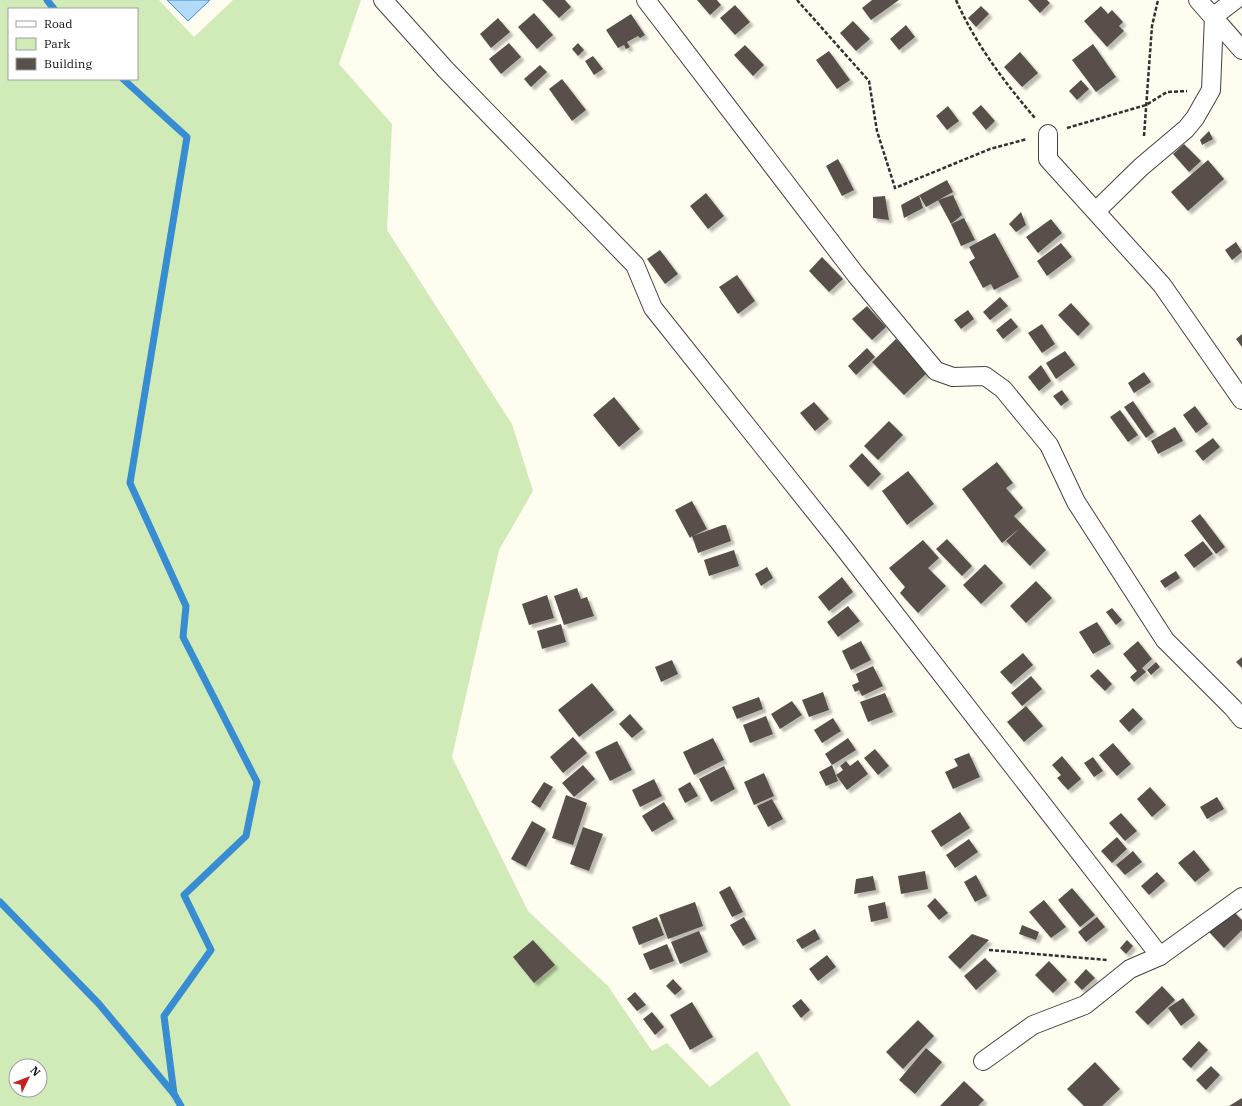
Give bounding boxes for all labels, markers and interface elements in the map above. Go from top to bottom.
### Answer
legend [8,8,138,80]
text: Road [44,16,73,31]
text: Park [44,36,70,51]
text: Building [44,56,92,71]
north arrow [8,1058,48,1098]
text: N [27,1063,44,1079]

